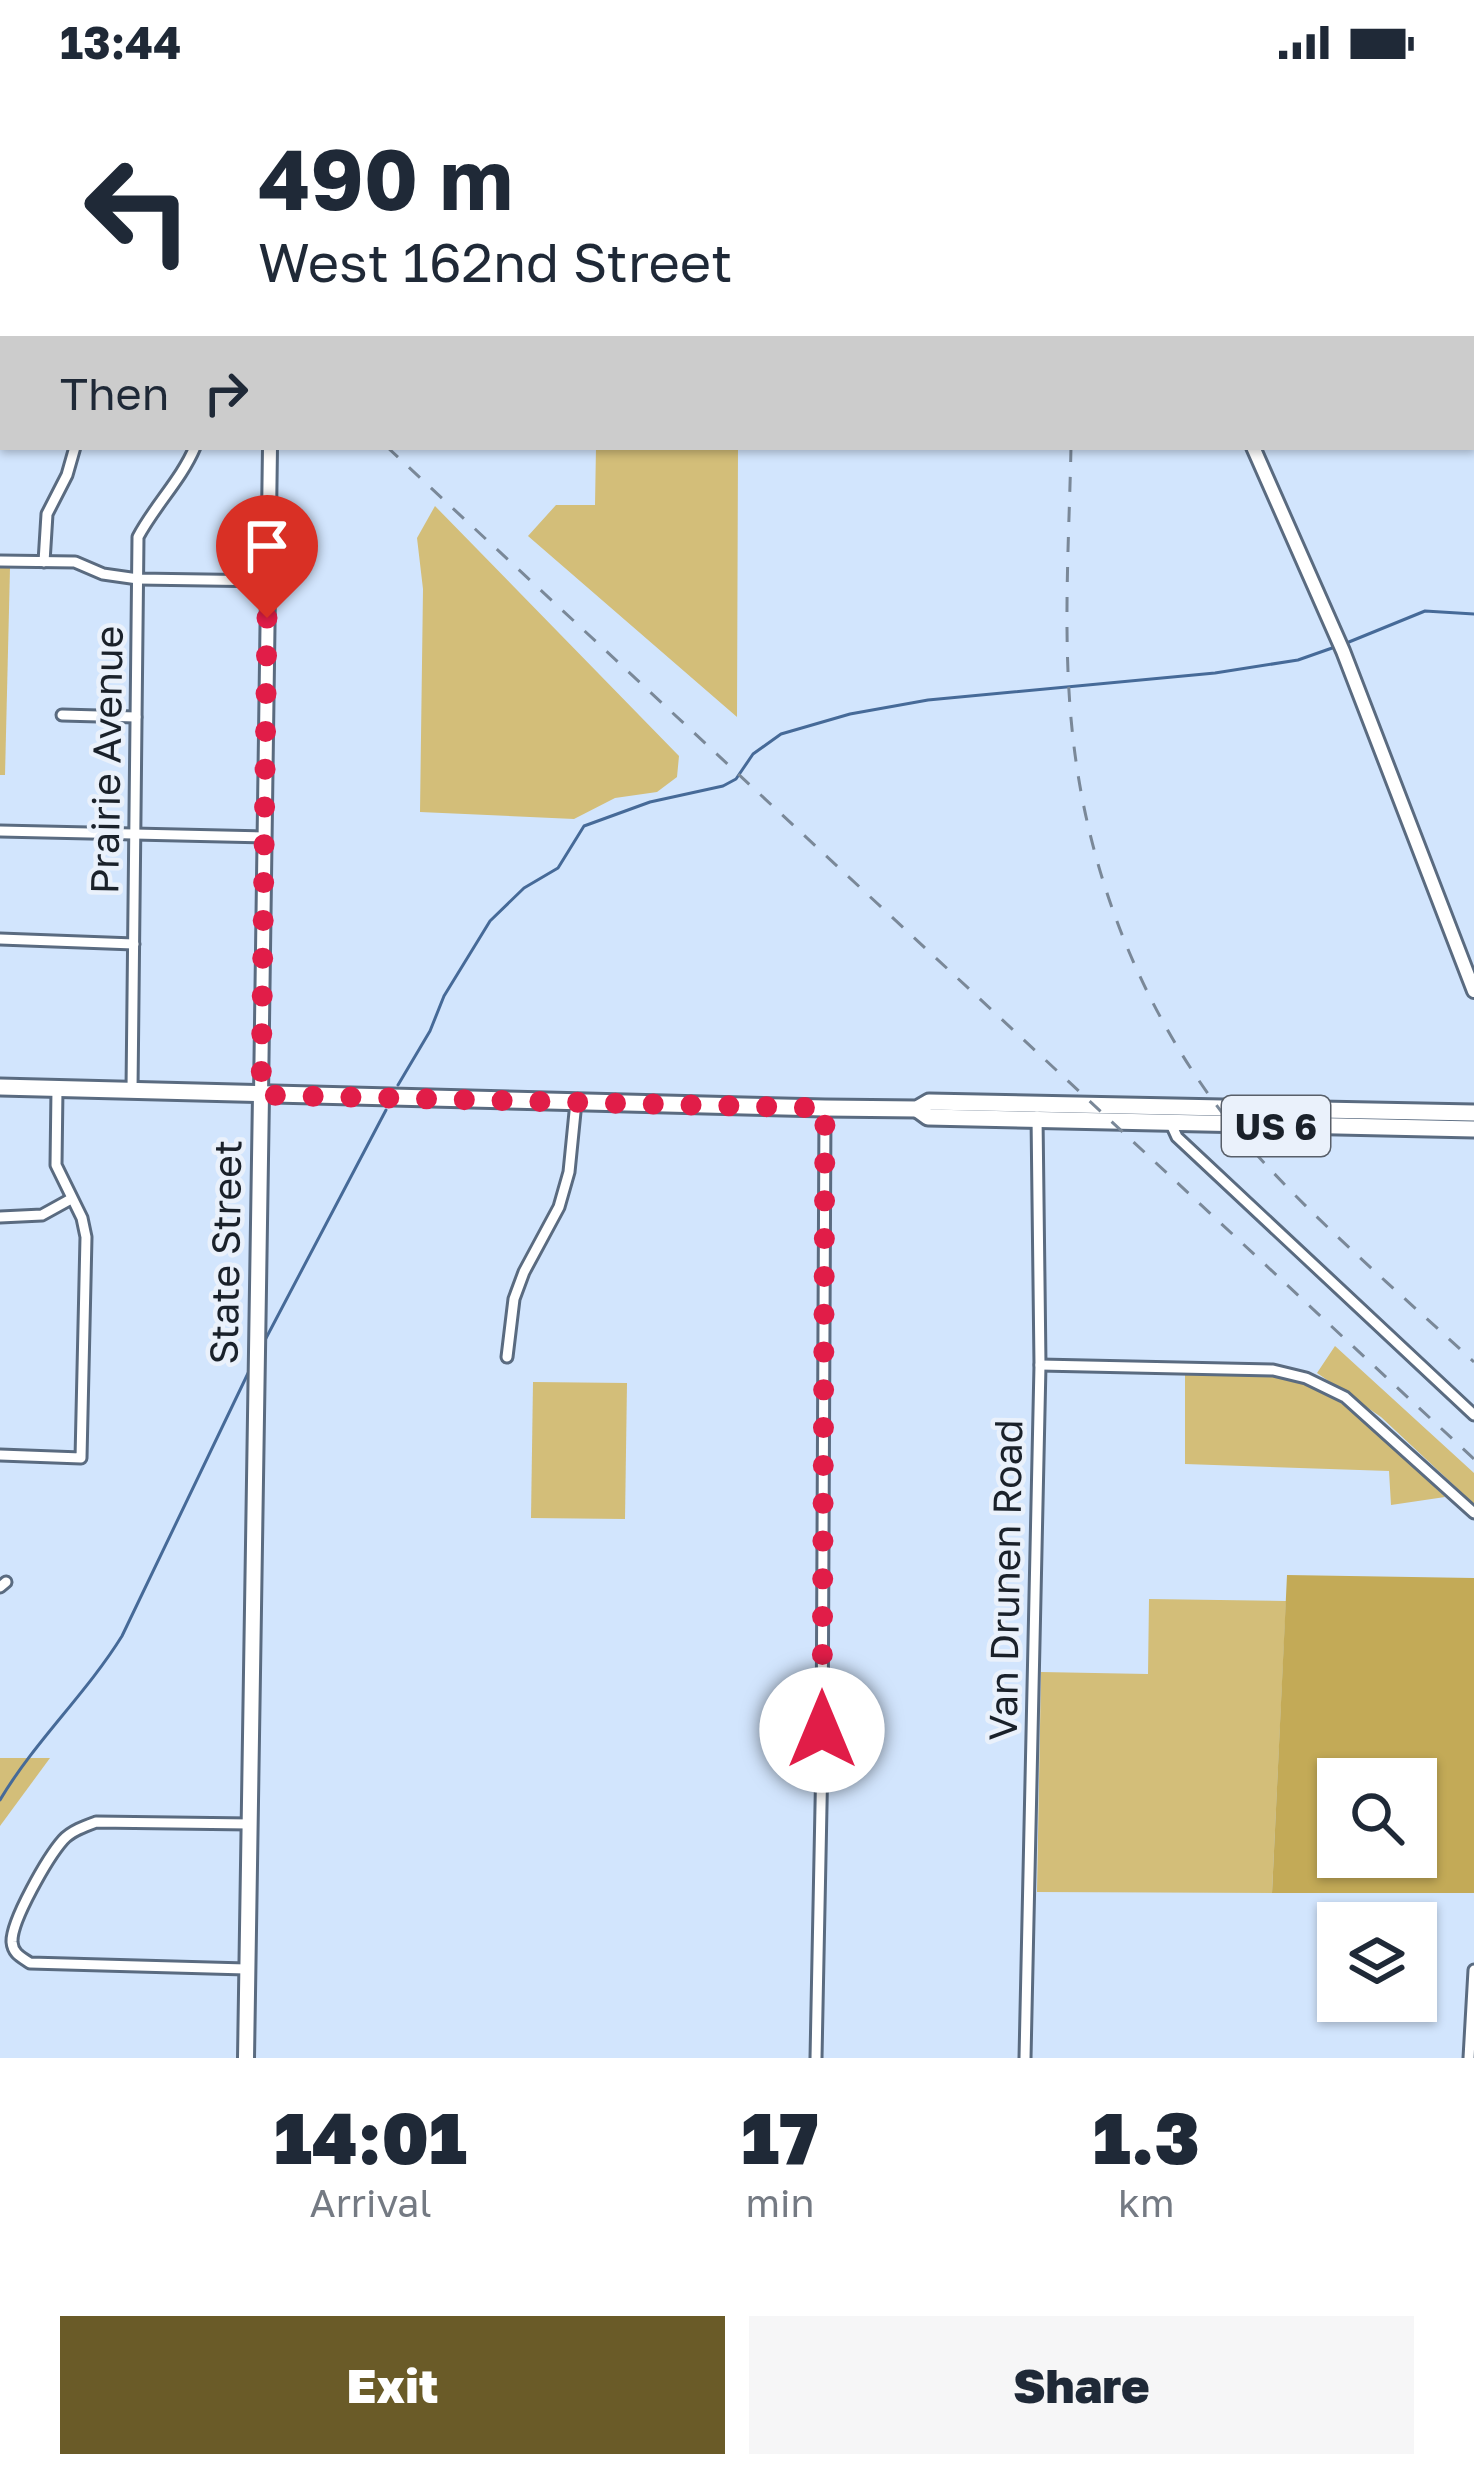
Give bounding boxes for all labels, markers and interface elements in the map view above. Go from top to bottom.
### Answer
text: 13:44 [60,15,181,69]
text: 490 m [258,128,513,228]
icon: left [60,132,216,288]
text: West 162nd Street [258,229,733,294]
icon: right [193,360,259,426]
text: Then [60,366,169,420]
pin [216,495,318,618]
icon: arrive [234,513,300,579]
street label: Prairie Avenue [80,625,132,895]
road number: US 6 [1222,1096,1330,1156]
street label: State Street [200,1139,250,1365]
street label: Van Drunen Road [979,1419,1031,1741]
position arrow [759,1667,885,1793]
map controls [1317,1758,1437,2022]
button: search [1317,1758,1437,1878]
button: layers [1317,1902,1437,2022]
text: 14:01 [274,2093,467,2180]
text: 17 [741,2093,819,2180]
text: 1.3 [1093,2093,1200,2180]
text: Arrival [310,2179,432,2226]
text: min [745,2179,814,2226]
text: km [1118,2179,1175,2226]
button: Exit [60,2316,725,2454]
button: Share [749,2316,1414,2454]

